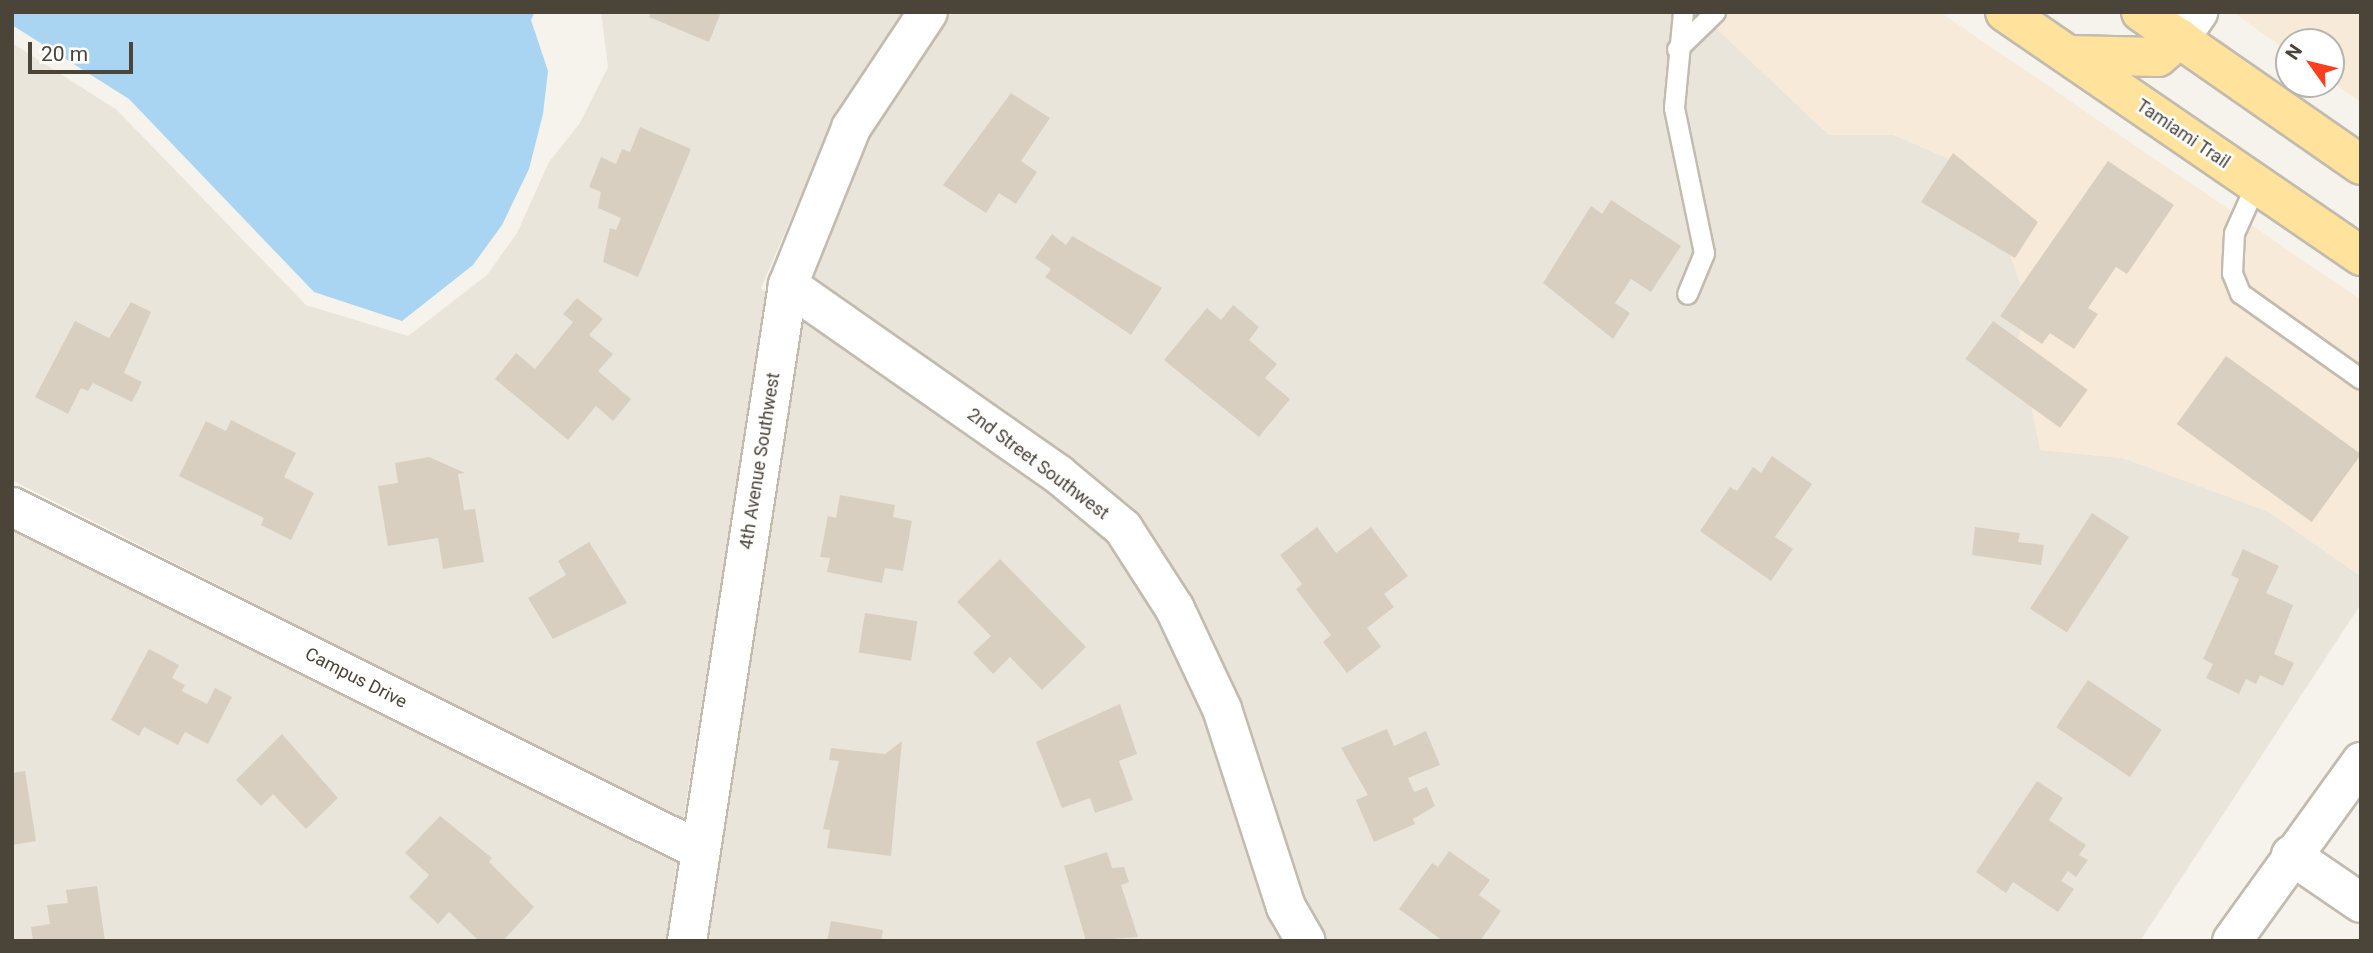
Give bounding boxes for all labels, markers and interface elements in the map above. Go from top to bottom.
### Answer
scale bar [32,28,136,72]
north arrow [2275,28,2345,98]
text: N [2281,40,2307,64]
text: 20 m [41,42,88,66]
street label: Tamiami Trail [2132,95,2234,173]
street label: 4th Avenue Southwest [735,371,785,551]
street label: 2nd Street Southwest [963,404,1113,524]
street label: Campus Drive [301,643,411,713]

